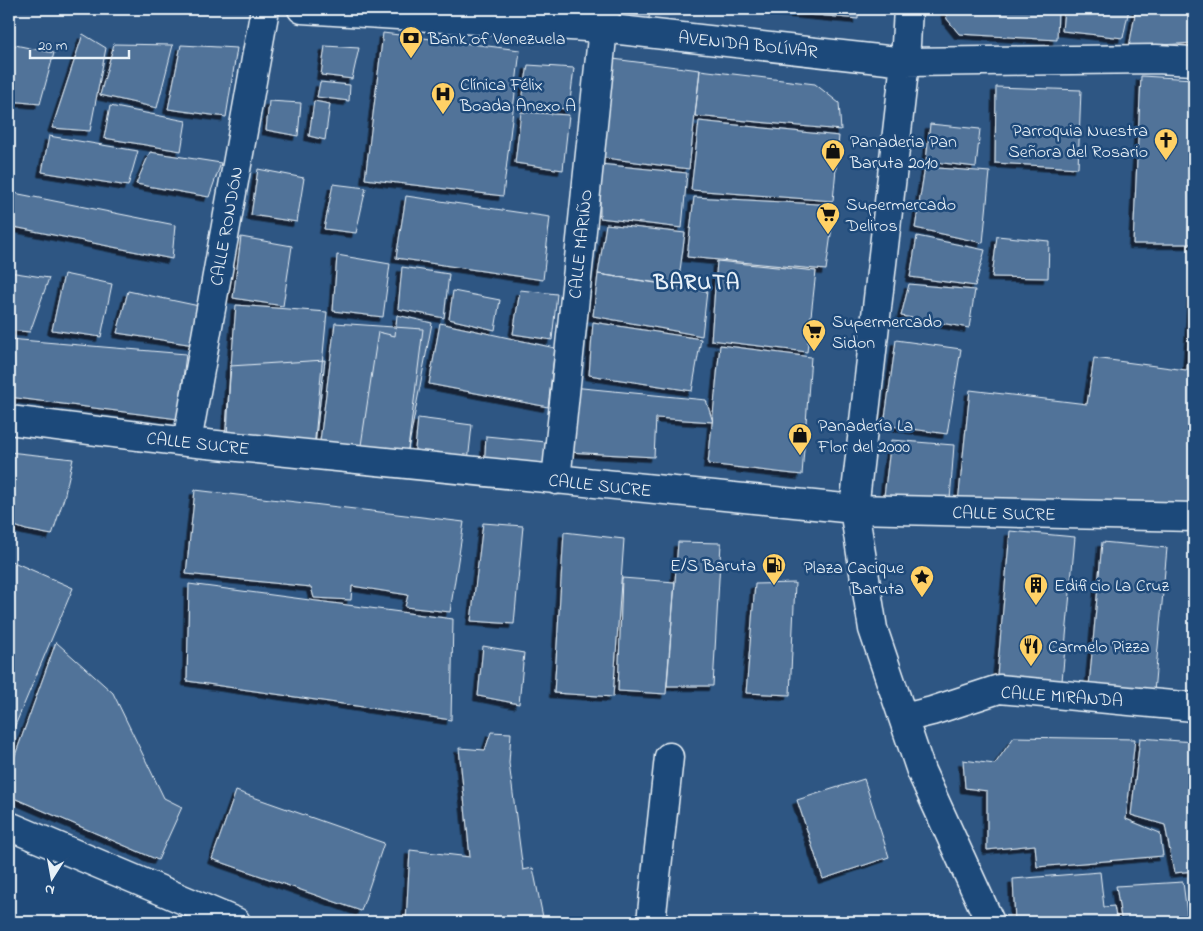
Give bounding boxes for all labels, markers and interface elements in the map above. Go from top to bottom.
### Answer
bank icon: Bank of Venezuela [398,25,424,59]
street label: AVENIDA BOLÍVAR [677,26,819,66]
place label: Bank of Venezuela [427,27,565,53]
scale bar [30,28,129,60]
text: 20 m [38,35,68,57]
place label: Clínica Félix Boada Anexo A [459,73,576,120]
hospital icon: Clínica Félix Boada Anexo A [430,81,456,115]
place label: Parroquia Nuestra Señora del Rosario [1008,119,1148,166]
church icon: Parroquia Nuestra Señora del Rosario [1153,127,1179,161]
place label: Panaderia Pan Baruta 2010 [849,130,957,177]
shop icon: Panaderia Pan Baruta 2010 [820,138,846,172]
street label: CALLE RONDÓN [205,165,251,288]
street label: CALLE MARIÑO [563,188,601,300]
place label: Supermercado Deliros [845,193,956,240]
supermarket icon: Supermercado Deliros [815,201,841,235]
district label: BARUTA [653,268,740,300]
place label: Supermercado Sidon [832,310,942,357]
supermarket icon: Supermercado Sidon [801,318,827,352]
place label: Panadería La Flor del 2000 [817,414,913,461]
shop icon: Panadería La Flor del 2000 [787,422,813,456]
street label: CALLE SUCRE [145,427,251,463]
street label: CALLE SUCRE [547,469,653,505]
street label: CALLE SUCRE [952,501,1056,529]
fuel station icon: E/S Baruta [761,552,787,586]
place label: E/S Baruta [670,554,756,580]
place label: Plaza Cacique Baruta [804,556,905,603]
place icon: Plaza Cacique Baruta [909,564,935,598]
building icon: Edificio La Cruz [1023,572,1049,606]
place label: Edificio La Cruz [1054,574,1170,600]
restaurant icon: Carmelo Pizza [1018,633,1044,667]
place label: Carmelo Pizza [1048,635,1149,661]
street label: CALLE MIRANDA [1000,681,1124,715]
north arrow [28,854,78,904]
text: N [43,878,56,900]

